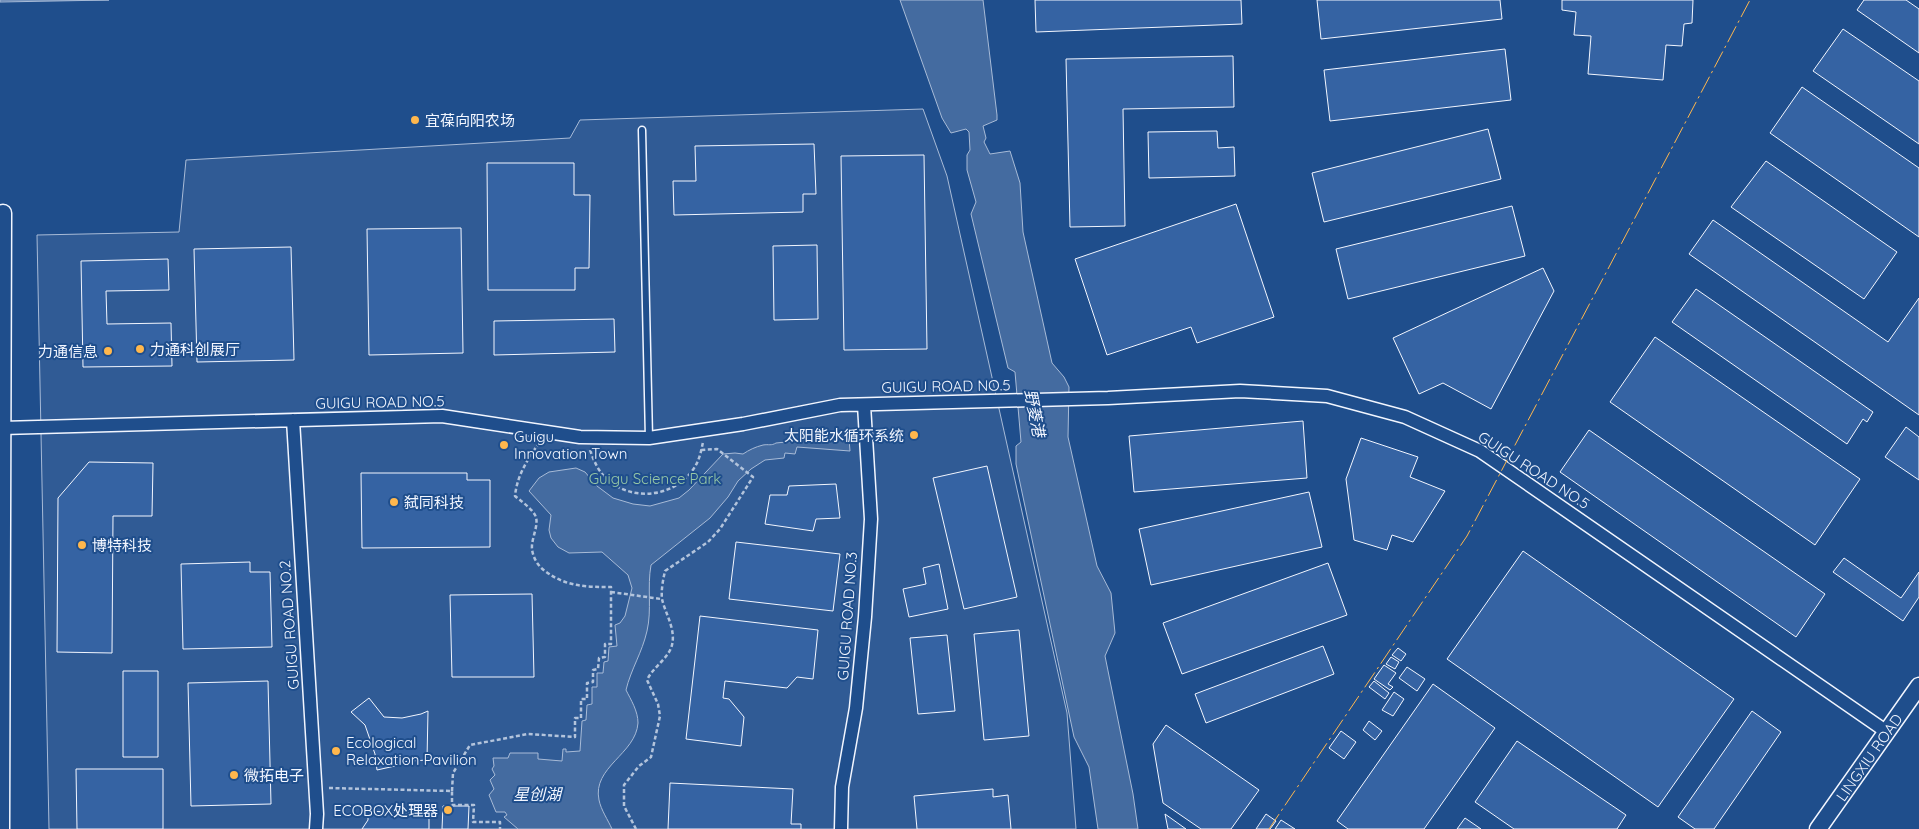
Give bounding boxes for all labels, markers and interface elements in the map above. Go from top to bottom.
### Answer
place label: 宜葆向阳农场 [425,111,515,130]
marker: 宜葆向阳农场 [409,114,421,126]
place label: 力通科创展厅 [150,340,240,359]
place label: 力通信息 [38,342,98,361]
marker: 力通科创展厅 [134,343,146,355]
marker: 力通信息 [102,345,114,357]
street label: GUIGU ROAD NO.5 [881,375,1011,397]
water label: 野菱港 [1021,388,1050,440]
street label: GUIGU ROAD NO.5 [315,391,445,413]
place label: 太阳能水循环系统 [784,426,904,445]
place label: Guigu Innovation Town [514,427,627,463]
street label: GUIGU ROAD NO.5 [1475,427,1593,513]
marker: 太阳能水循环系统 [908,429,920,441]
marker: Guigu Innovation Town [498,439,510,451]
park label: Guigu Science Park [589,469,721,488]
place label: 弑同科技 [404,493,464,512]
marker: 弑同科技 [388,496,400,508]
place label: 博特科技 [92,536,152,555]
marker: 博特科技 [76,539,88,551]
street label: GUIGU ROAD NO.3 [833,551,861,681]
street label: GUIGU ROAD NO.2 [275,560,303,690]
street label: LINGXIU ROAD [1831,710,1906,805]
place label: Ecological Relaxation Pavilion [346,733,477,769]
marker: Ecological Relaxation Pavilion [330,745,342,757]
place label: 微拓电子 [244,766,304,785]
marker: 微拓电子 [228,769,240,781]
water label: 星创湖 [513,784,564,804]
place label: ECOBOX处理器 [333,801,438,820]
marker: ECOBOX处理器 [442,804,454,816]

